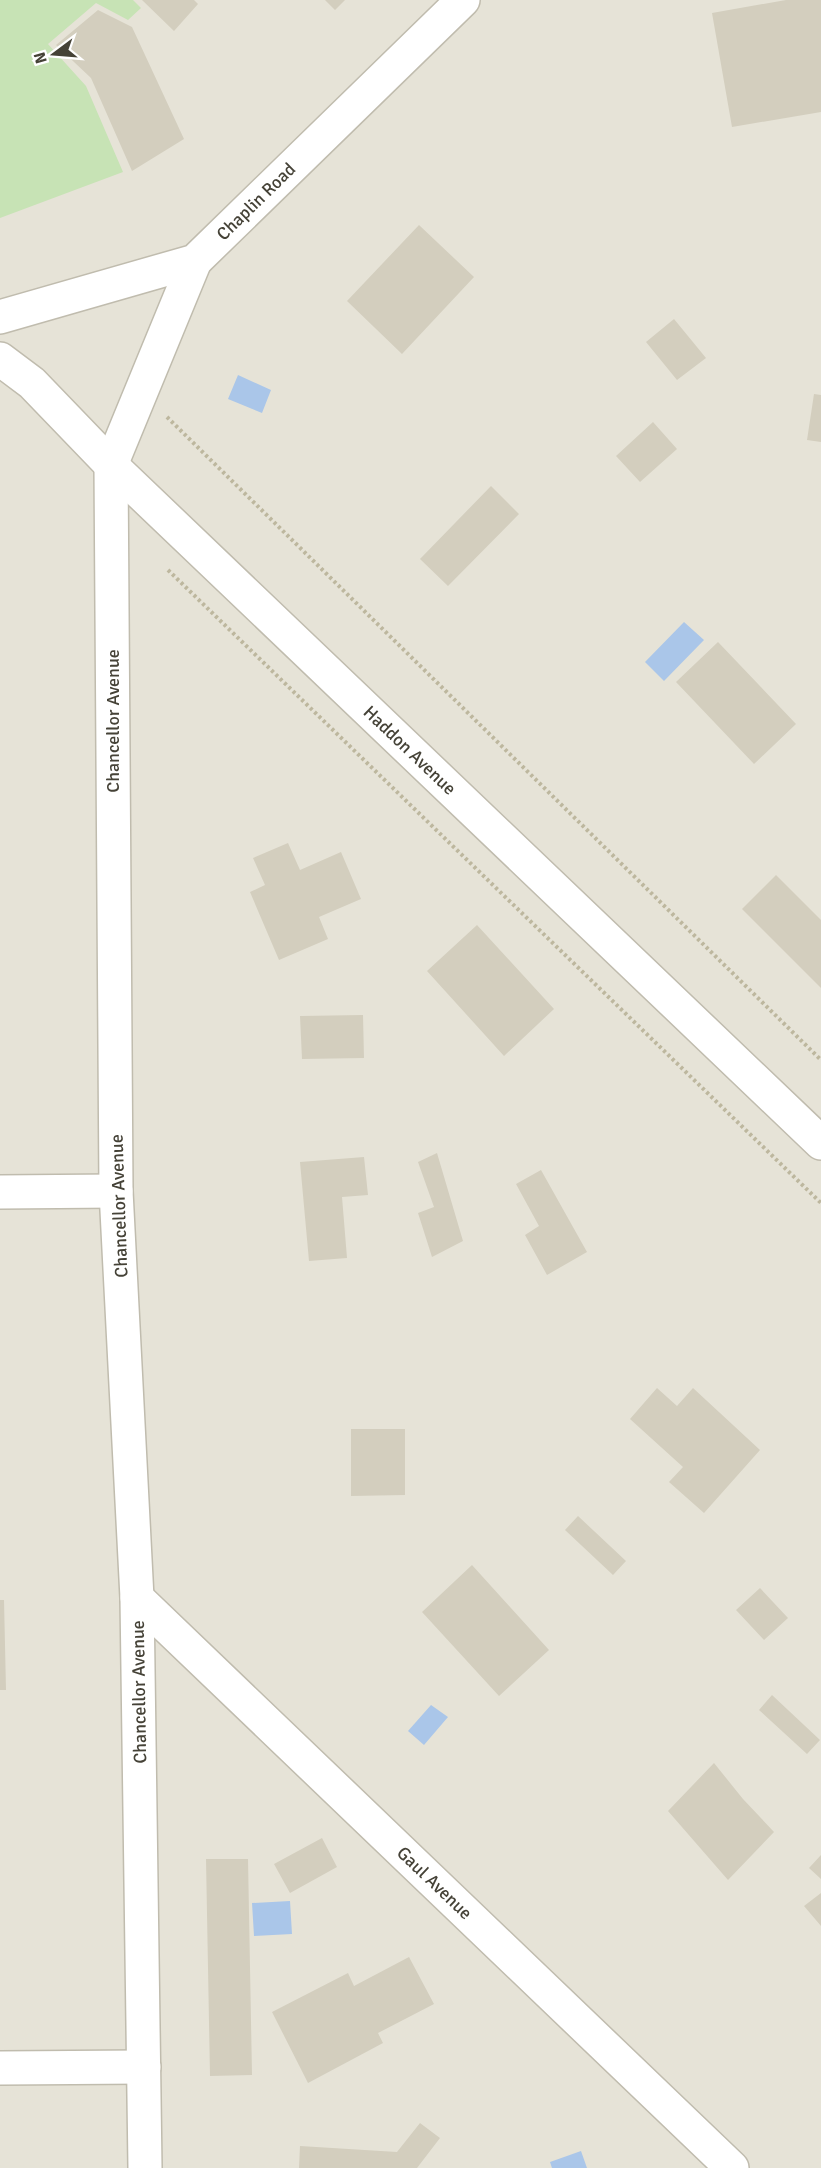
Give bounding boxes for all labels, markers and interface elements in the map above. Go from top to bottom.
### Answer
north arrow [24,24,84,84]
text: N [29,50,52,66]
street label: Chaplin Road [212,158,300,245]
street label: Chancellor Avenue [102,649,124,793]
street label: Haddon Avenue [359,701,461,800]
street label: Chancellor Avenue [106,1134,132,1278]
street label: Chancellor Avenue [127,1620,151,1764]
street label: Gaul Avenue [392,1842,477,1924]

